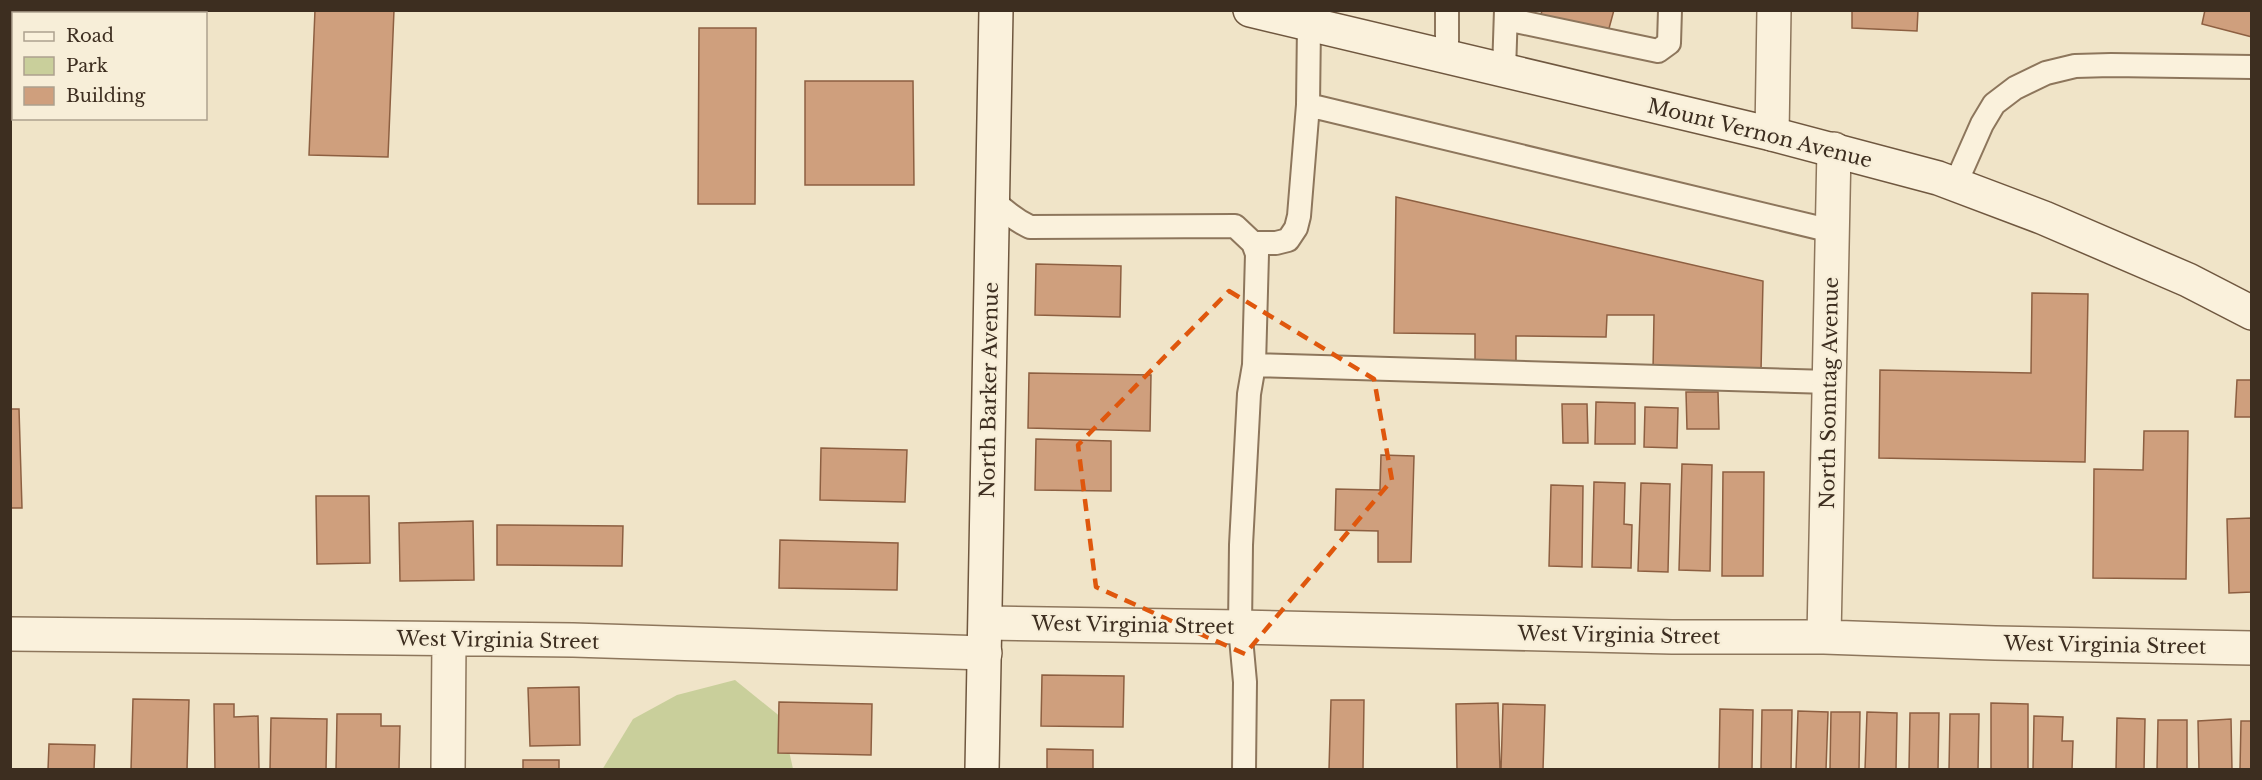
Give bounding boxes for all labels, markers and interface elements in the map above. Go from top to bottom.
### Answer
legend [12,12,207,120]
text: Road [66,25,114,47]
text: Park [66,55,108,77]
text: Building [66,85,145,107]
street label: Mount Vernon Avenue [1645,93,1875,173]
street label: North Sonntag Avenue [1815,277,1843,509]
street label: North Barker Avenue [975,282,1003,498]
street label: West Virginia Street [1030,611,1235,639]
street label: West Virginia Street [1516,621,1721,649]
street label: West Virginia Street [395,626,600,654]
street label: West Virginia Street [2002,631,2207,659]

